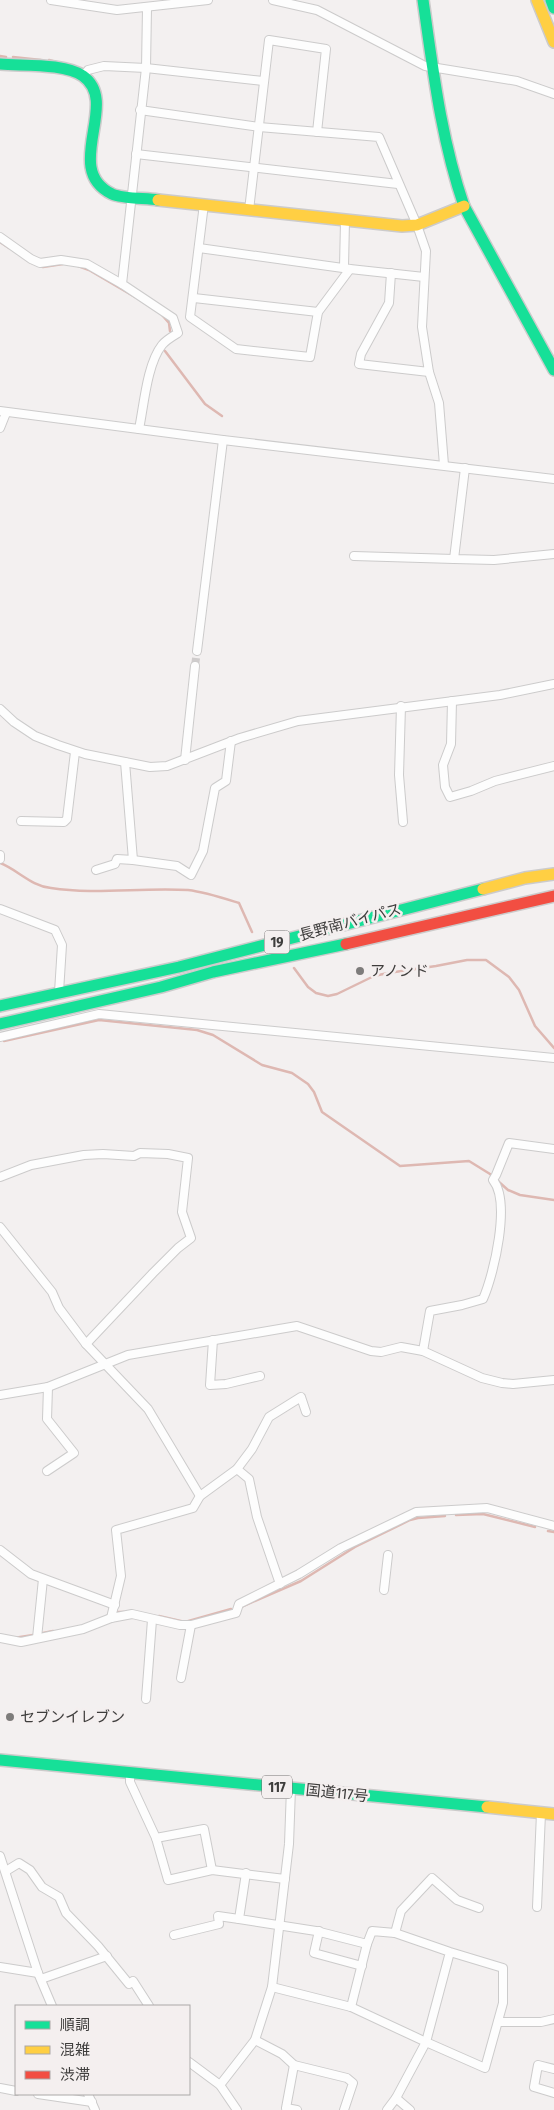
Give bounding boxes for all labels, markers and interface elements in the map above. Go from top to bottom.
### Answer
street label: 長野南バイパス [297,900,403,944]
road number: 19 [264,930,290,954]
place label: アノンド [370,962,429,980]
marker: アノンド [354,965,366,977]
place label: セブンイレブン [20,1708,125,1726]
marker: セブンイレブン [4,1711,16,1723]
road number: 117 [262,1775,292,1798]
street label: 国道117号 [305,1781,369,1805]
legend [15,2005,190,2095]
text: 順調 [60,2016,90,2034]
text: 混雑 [60,2041,90,2059]
text: 渋滞 [60,2066,90,2084]

